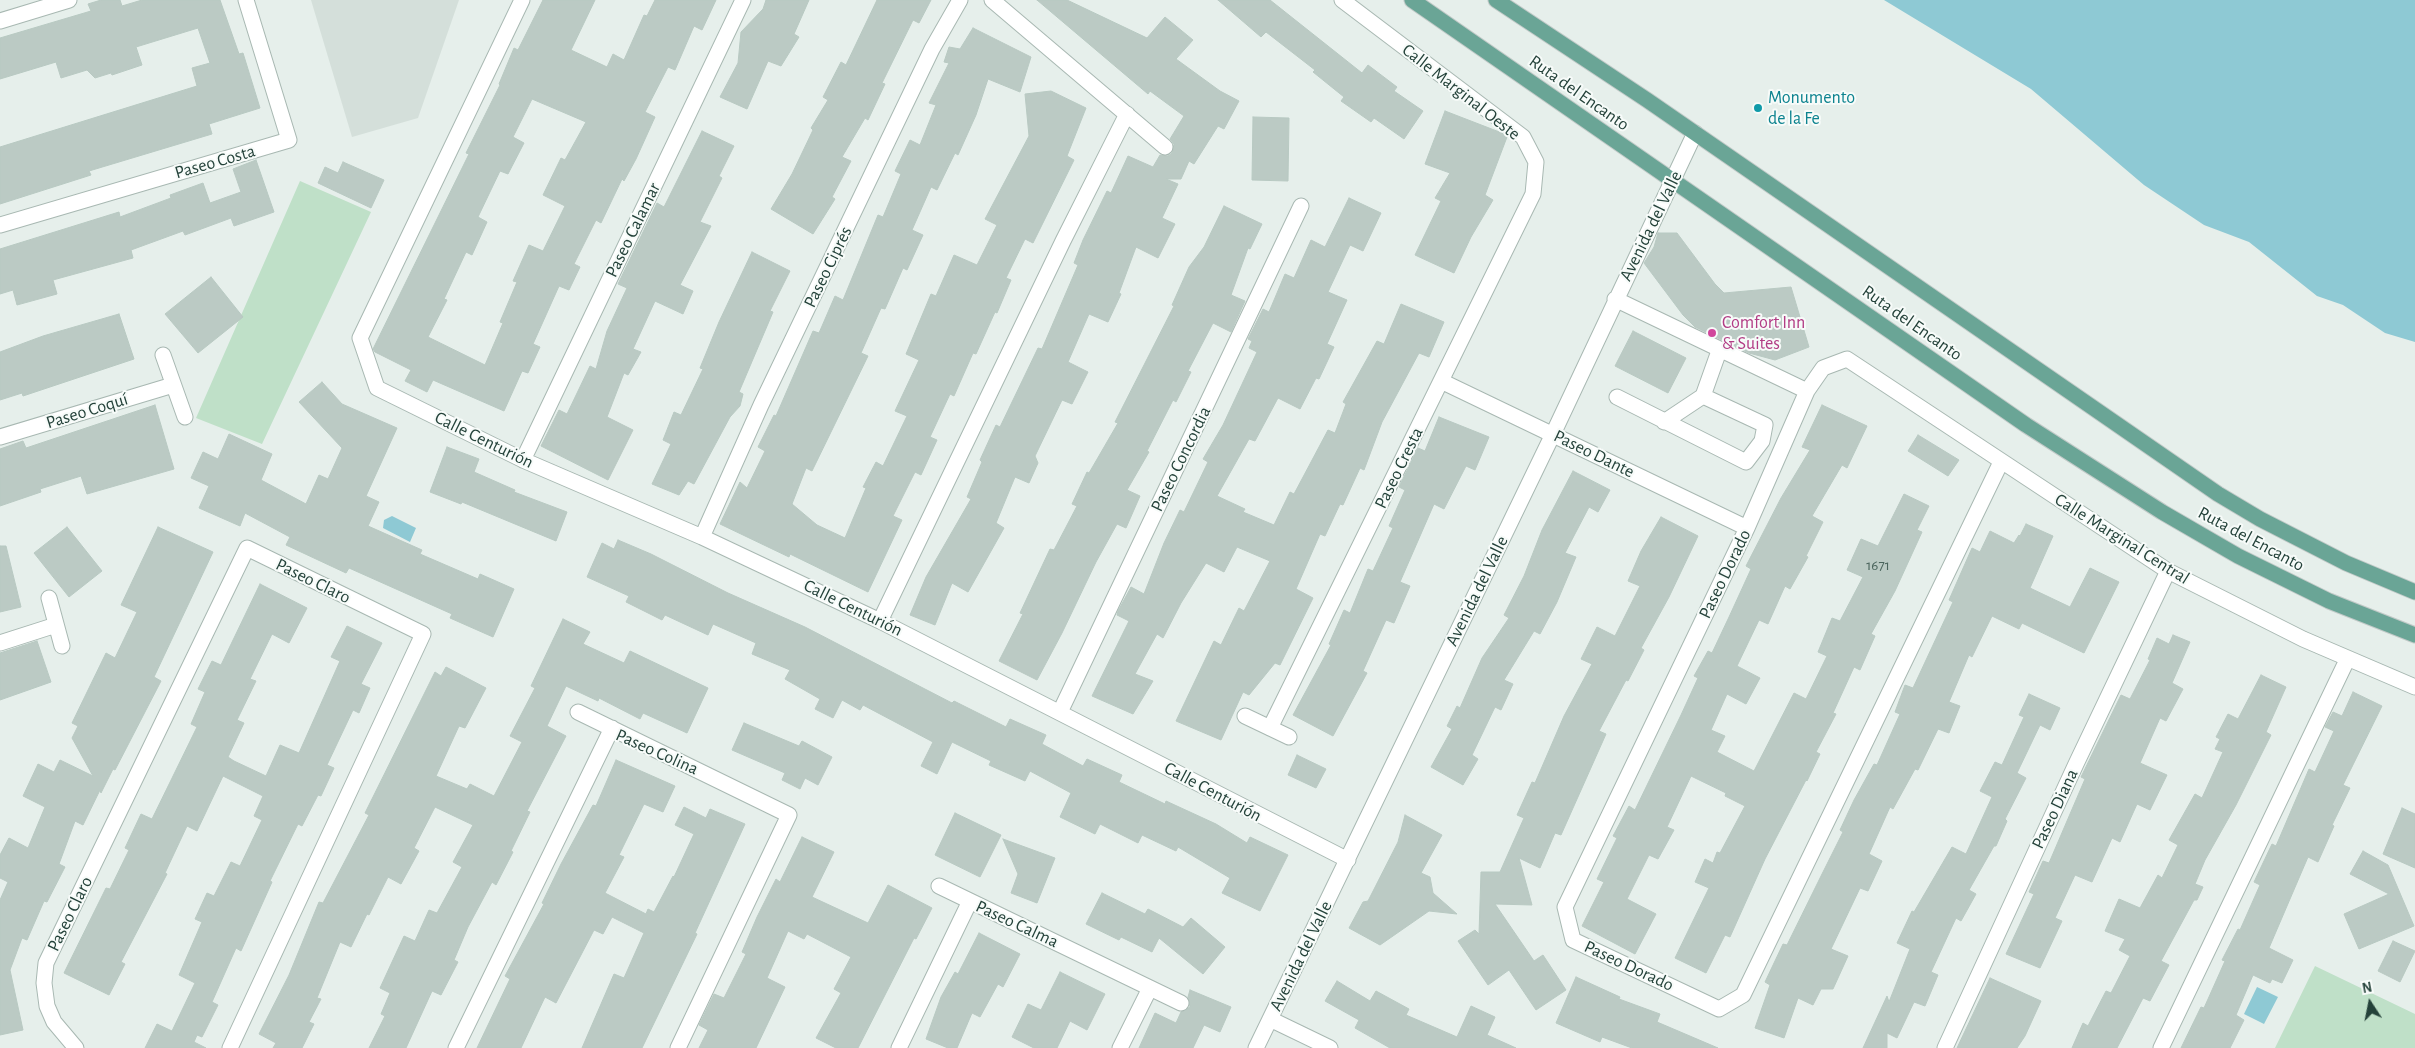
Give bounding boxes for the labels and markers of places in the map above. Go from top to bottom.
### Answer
place label: Monumento de la Fe [1768,87,1855,130]
marker: Monumento de la Fe [1752,102,1764,114]
place label: Comfort Inn & Suites [1722,312,1805,354]
marker: Comfort Inn & Suites [1706,327,1718,339]

